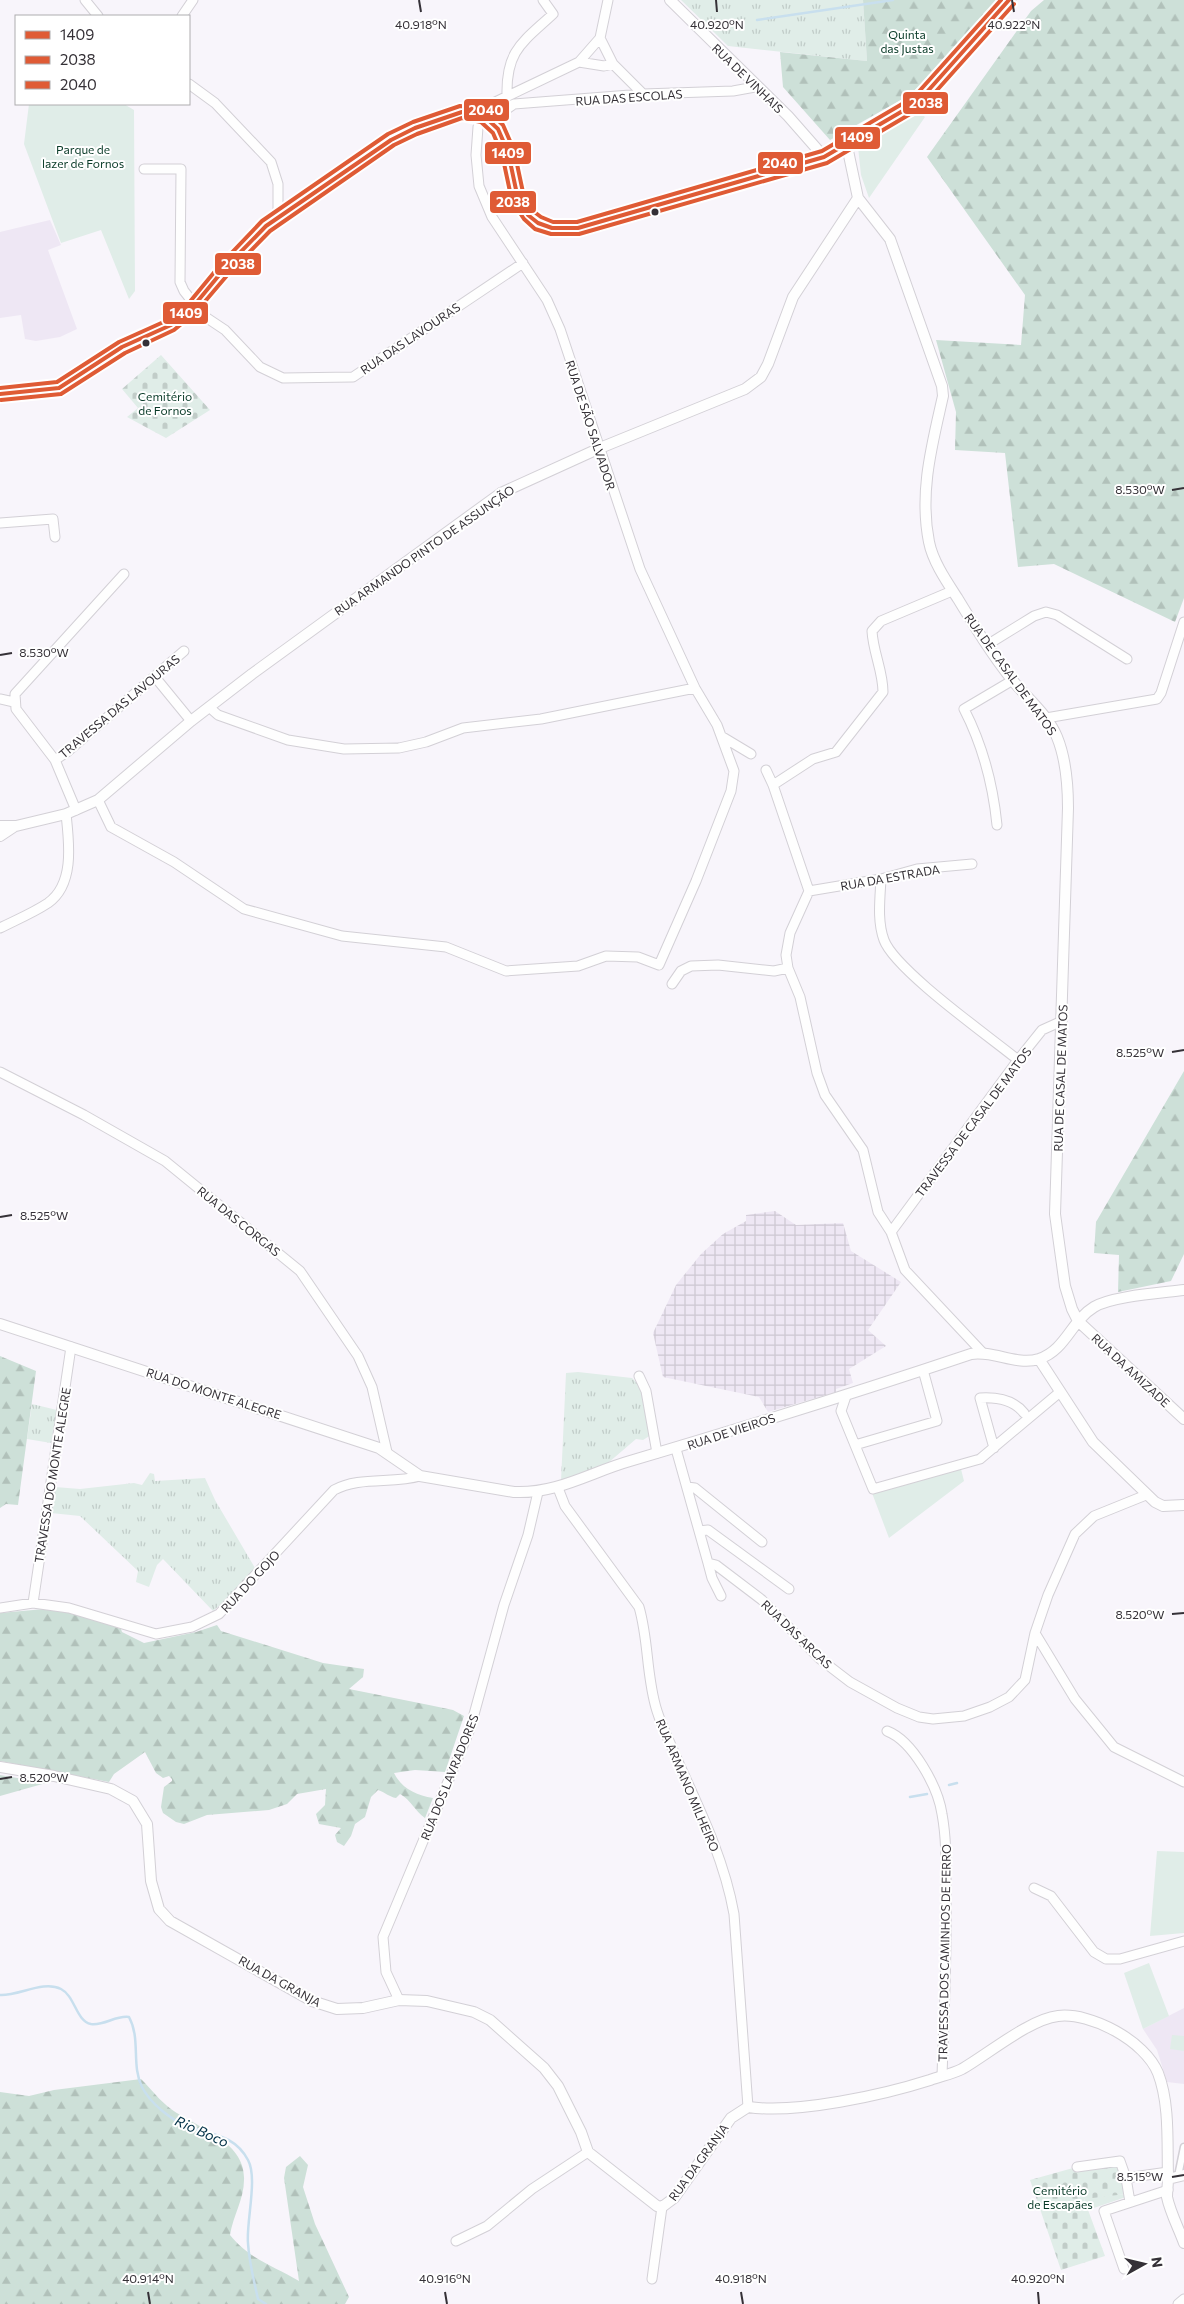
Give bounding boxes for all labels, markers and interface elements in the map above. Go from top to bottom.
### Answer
legend [15,15,190,105]
text: 40.918°N [395,17,447,31]
text: 40.920°N [690,17,744,31]
text: 40.922°N [988,17,1040,31]
text: 1409 [60,25,94,43]
park label: Quinta das Justas [880,27,934,56]
street label: RUA DE VINHAIS [710,41,786,115]
text: 2038 [60,50,96,68]
text: 2040 [60,75,97,93]
street label: RUA DAS ESCOLAS [575,86,683,108]
line badge: 2038 [902,91,949,115]
text: 2038 [909,94,943,111]
line badge: 2040 [463,98,510,122]
text: 2040 [468,101,504,118]
line badge: 1409 [834,126,881,150]
text: 1409 [841,128,874,145]
line badge: 1409 [484,141,532,165]
park label: Parque de lazer de Fornos [42,142,124,170]
text: 1409 [492,144,525,161]
line badge: 2040 [757,151,804,175]
text: 2040 [762,154,798,171]
line badge: 2038 [489,190,537,214]
text: 2038 [496,193,530,210]
unlabelled marker [650,207,660,217]
line badge: 2038 [214,252,262,276]
text: 2038 [221,255,255,272]
street label: RUA DAS LAVOURAS [358,299,462,377]
line badge: 1409 [162,301,209,325]
text: 1409 [170,304,203,321]
unlabelled marker [141,338,151,348]
street label: RUA DE SÃO SALVADOR [563,358,619,492]
park label: Cemitério de Fornos [138,389,192,417]
street label: RUA ARMANDO PINTO DE ASSUNÇÃO [331,482,517,618]
text: 8.530°W [1115,482,1165,496]
street label: RUA DE CASAL DE MATOS [962,610,1060,738]
text: 8.530°W [19,645,69,659]
street label: TRAVESSA DAS LAVOURAS [56,651,182,761]
street label: RUA DA ESTRADA [839,861,941,893]
street label: RUA DE CASAL DE MATOS [1050,1004,1070,1152]
street label: TRAVESSA DE CASAL DE MATOS [912,1044,1034,1200]
text: 8.525°W [1116,1045,1164,1059]
street label: RUA DAS CORGAS [195,1183,283,1259]
text: 8.525°W [20,1208,68,1222]
street label: RUA DA AMIZADE [1089,1330,1173,1410]
street label: RUA DO MONTE ALEGRE [145,1365,283,1421]
street label: TRAVESSA DO MONTE ALEGRE [31,1386,73,1564]
street label: RUA DE VIEIROS [685,1410,777,1452]
street label: RUA DO GOJO [218,1547,283,1616]
street label: RUA DAS ARCAS [759,1597,835,1671]
text: 8.520°W [1115,1607,1165,1621]
street label: RUA DOS LAVRADORES [417,1712,481,1842]
street label: RUA ARMANO MILHEIRO [654,1717,722,1854]
text: 8.520°W [19,1770,69,1784]
street label: TRAVESSA DOS CAMINHOS DE FERRO [935,1844,953,2062]
street label: RUA DA GRANJA [236,1953,324,2010]
water label: Rio Boco [173,2112,231,2150]
street label: RUA DA GRANJA [665,2121,731,2204]
text: 8.515°W [1117,2169,1163,2183]
park label: Cemitério de Escapães [1027,2183,1093,2211]
north arrow [1119,2239,1169,2289]
text: N [1148,2256,1167,2269]
text: 40.914°N [122,2271,174,2285]
text: 40.916°N [419,2271,471,2285]
text: 40.918°N [715,2271,767,2285]
text: 40.920°N [1011,2271,1065,2285]

